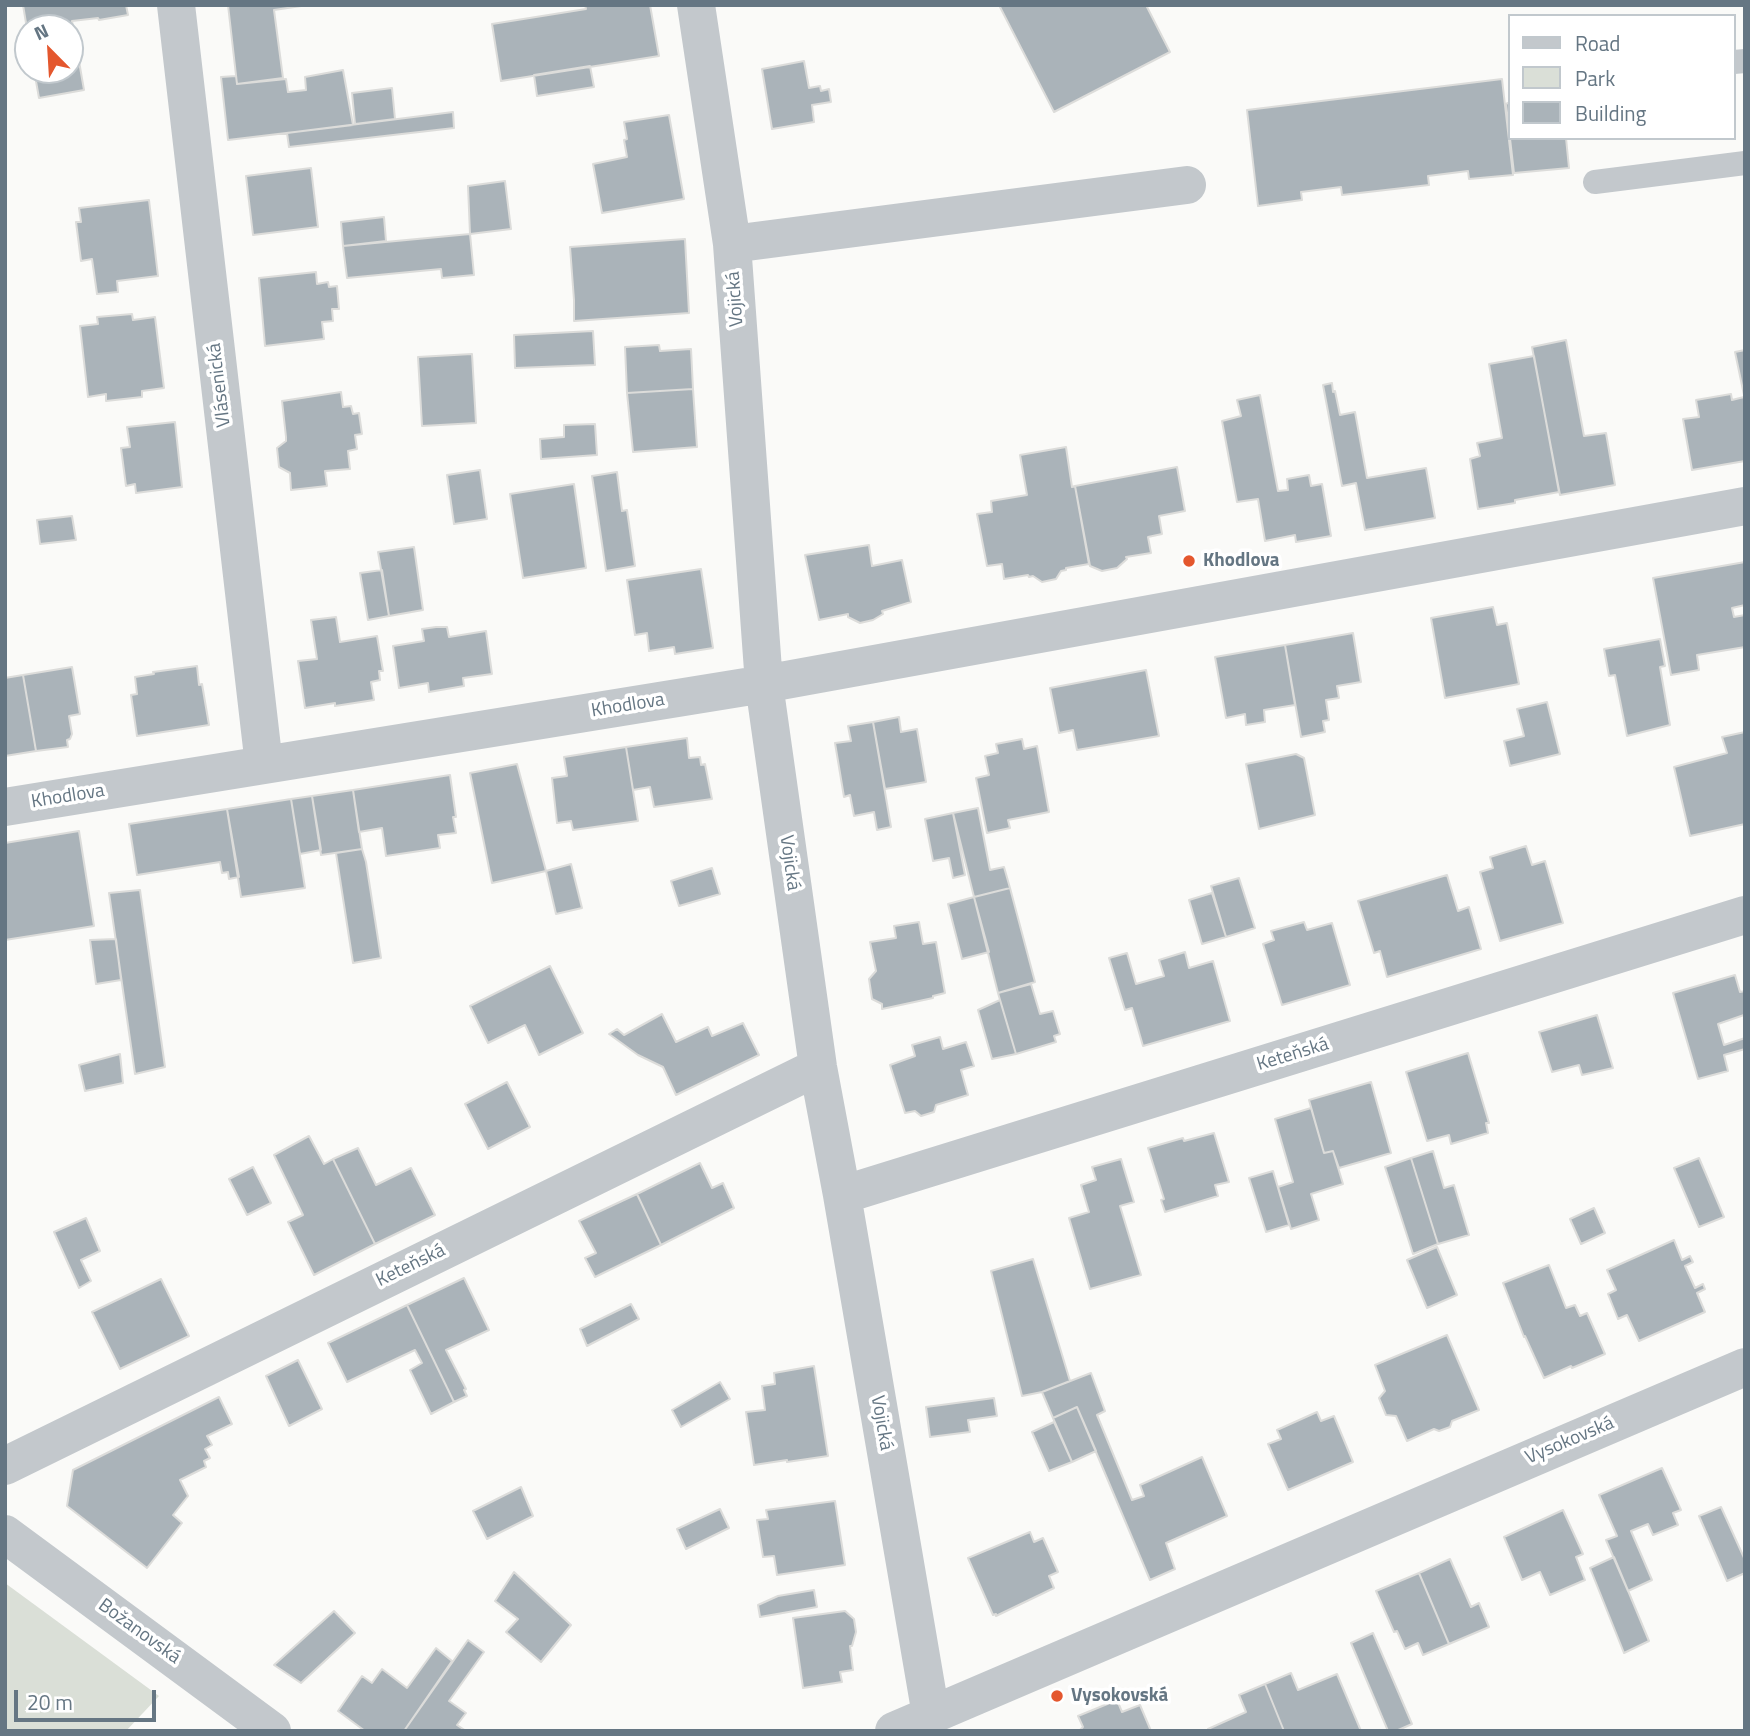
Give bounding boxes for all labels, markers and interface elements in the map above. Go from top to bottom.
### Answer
north arrow [14,14,84,84]
legend [1508,14,1736,140]
text: N [29,15,53,47]
text: Road [1575,27,1620,59]
text: Park [1575,62,1615,94]
text: Building [1575,97,1646,129]
street label: Vojická [723,270,749,328]
street label: Vlásenická [204,342,236,428]
place label: Khodlova [1203,550,1279,572]
marker: Khodlova [1181,553,1197,569]
street label: Khodlova [590,689,666,723]
street label: Khodlova [30,780,106,814]
street label: Vojická [774,834,804,892]
street label: Keteňská [1254,1033,1332,1077]
street label: Keteňská [373,1240,449,1292]
street label: Vojická [865,1394,897,1452]
street label: Vysokovská [1522,1412,1618,1470]
street label: Božanovská [93,1594,185,1670]
scale bar [18,1676,159,1720]
place label: Vysokovská [1071,1685,1168,1707]
text: 20 m [27,1686,73,1718]
marker: Vysokovská [1049,1688,1065,1704]

